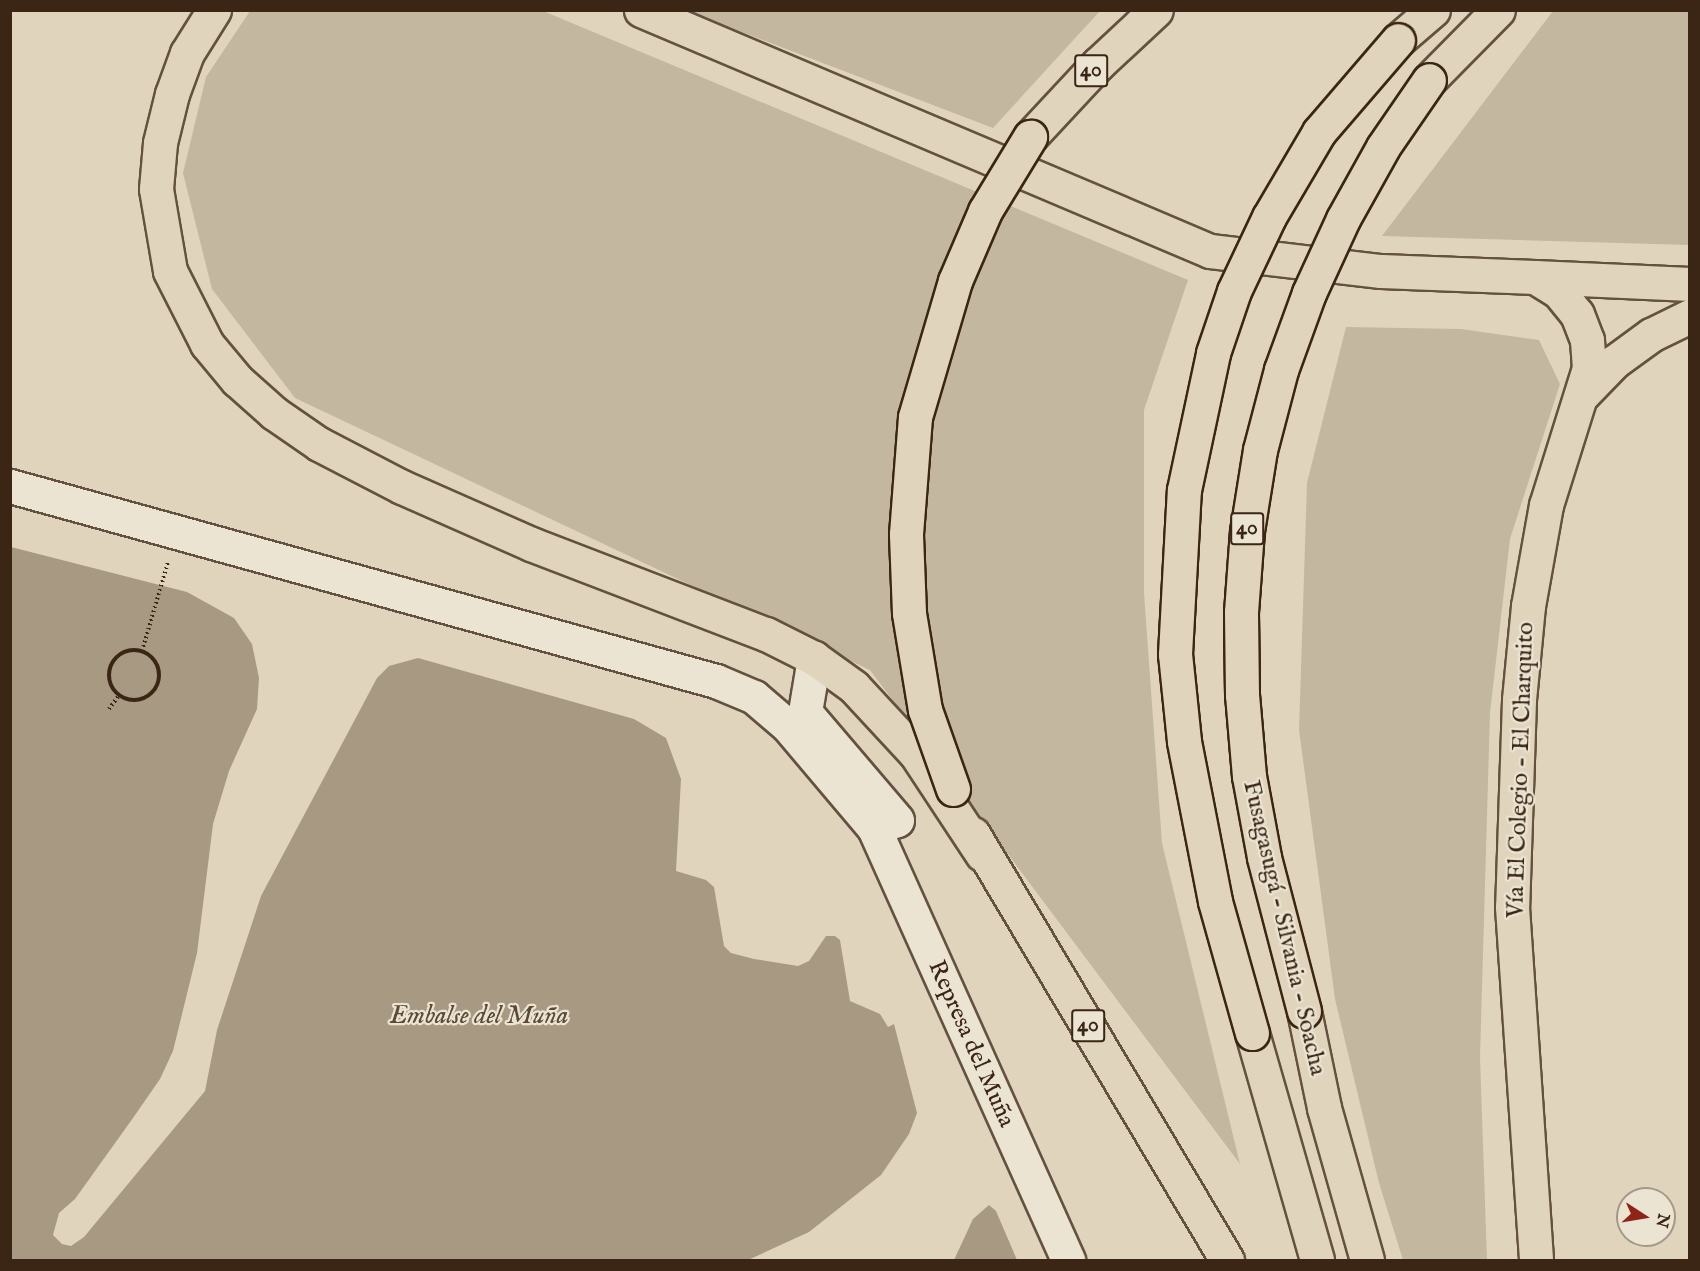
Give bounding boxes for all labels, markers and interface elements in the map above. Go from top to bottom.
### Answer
road number: 40 [1073,52,1109,90]
road number: 40 [1229,510,1265,548]
street label: Vía El Colegio - El Charquito [1501,621,1541,919]
street label: Fusagasugá - Silvania - Soacha [1236,778,1332,1078]
street label: Represa del Muña [921,956,1021,1132]
water label: Embalse del Muña [390,1000,568,1032]
road number: 40 [1070,1007,1106,1045]
north arrow [1616,1187,1676,1247]
text: N [1650,1211,1673,1229]

